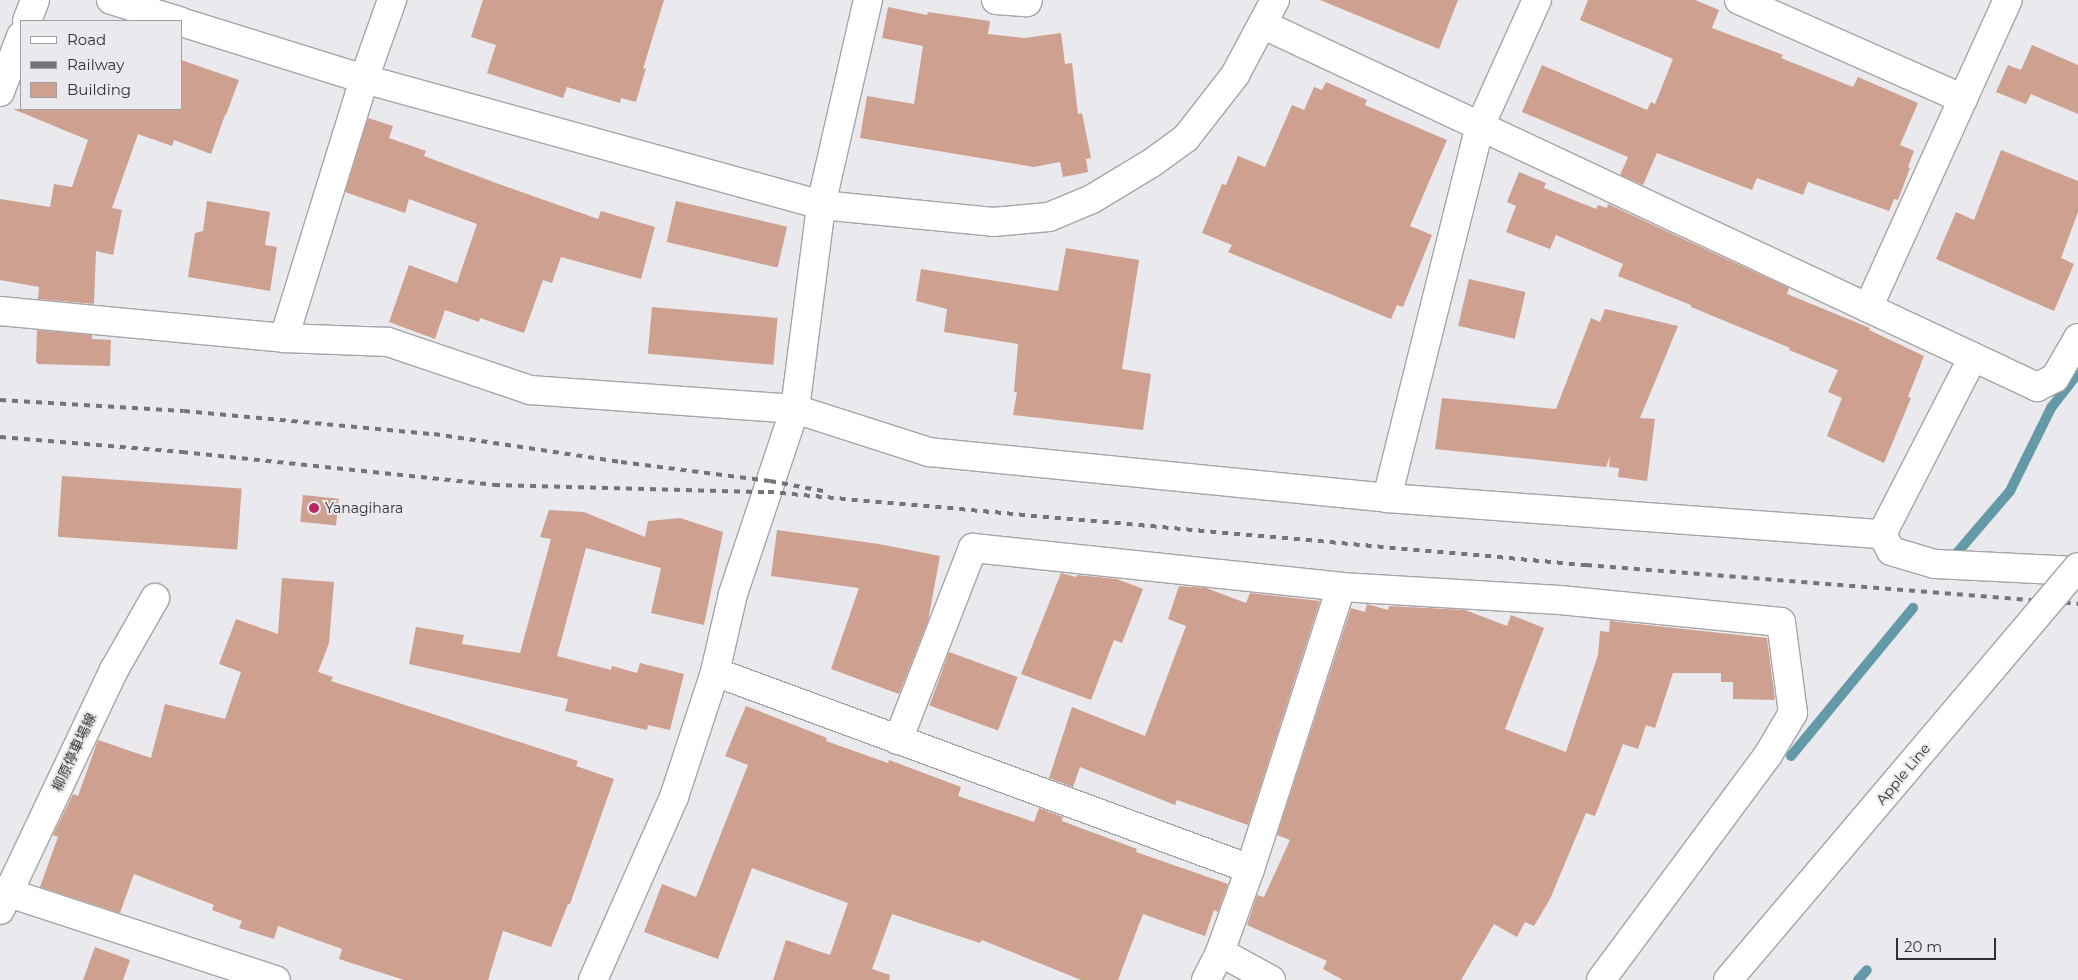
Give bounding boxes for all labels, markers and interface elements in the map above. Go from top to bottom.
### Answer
legend [20,20,182,110]
text: Road [67,30,106,49]
text: Railway [67,55,124,74]
text: Building [67,80,131,99]
place label: Yanagihara [325,500,403,516]
marker: Yanagihara [307,501,321,515]
street label: 柳原停車場線 [49,710,99,794]
street label: Apple Line [1873,740,1933,808]
scale bar [1898,928,1998,960]
text: 20 m [1904,937,1942,956]

